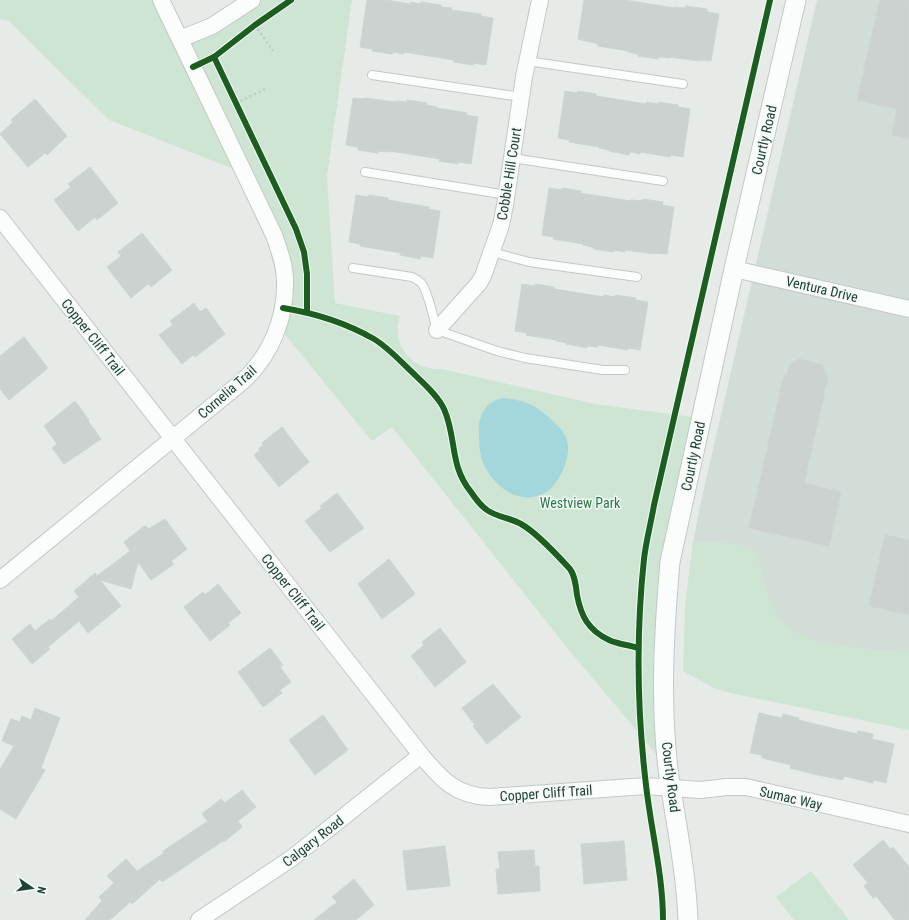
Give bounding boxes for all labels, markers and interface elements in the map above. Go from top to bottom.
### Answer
street label: Courtly Road [748,104,780,176]
street label: Cobble Hill Court [494,126,524,222]
street label: Ventura Drive [784,273,860,305]
street label: Copper Cliff Trail [58,295,128,379]
street label: Cornelia Trail [194,362,260,422]
street label: Courtly Road [678,420,708,492]
park label: Westview Park [540,495,621,511]
street label: Copper Cliff Trail [258,550,328,634]
street label: Courtly Road [659,741,683,813]
street label: Copper Cliff Trail [499,782,593,804]
street label: Sumac Way [758,783,824,813]
street label: Calgary Road [279,812,347,870]
north arrow [12,868,52,908]
text: N [34,885,48,895]

